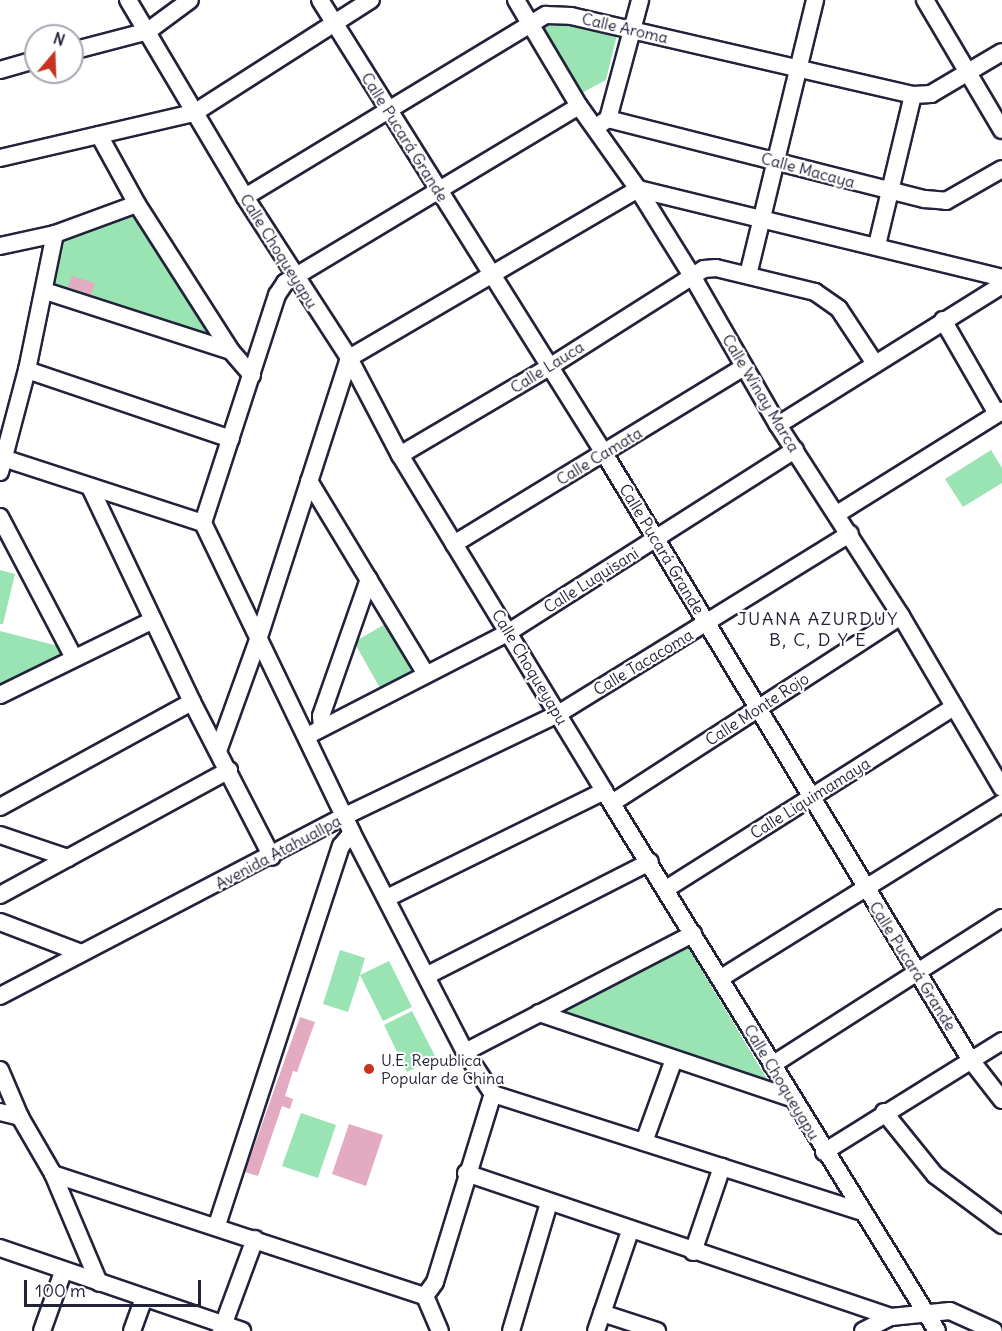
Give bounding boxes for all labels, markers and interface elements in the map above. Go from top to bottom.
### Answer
street label: Calle Aroma [580,9,670,47]
north arrow [24,24,84,84]
text: N [51,28,68,50]
street label: Calle Pucará Grande [357,69,453,205]
street label: Calle Macaya [759,148,857,192]
street label: Calle Choqueyapu [236,190,322,312]
street label: Calle Winay Marca [718,331,804,455]
street label: Calle Lauca [507,337,587,397]
street label: Calle Camata [553,423,645,489]
street label: Calle Pucará Grande [615,480,709,618]
street label: Calle Luquisani [540,543,642,617]
street label: Calle Choqueyapu [488,606,572,728]
district label: JUANA AZURDUY B, C, D Y E [737,609,899,652]
street label: Calle Tacacoma [590,625,696,699]
street label: Calle Monte Rojo [702,668,812,750]
street label: Calle Liquimamaya [747,753,873,843]
street label: Avenida Atahuallpa [212,811,344,893]
street label: Calle Pucará Grande [865,898,961,1034]
street label: Calle Choqueyapu [740,1021,824,1143]
place label: U.E. Republica Popular de China [381,1050,504,1088]
marker: U.E. Republica Popular de China [362,1062,376,1076]
scale bar [27,1268,204,1306]
text: 100 m [35,1279,86,1302]

